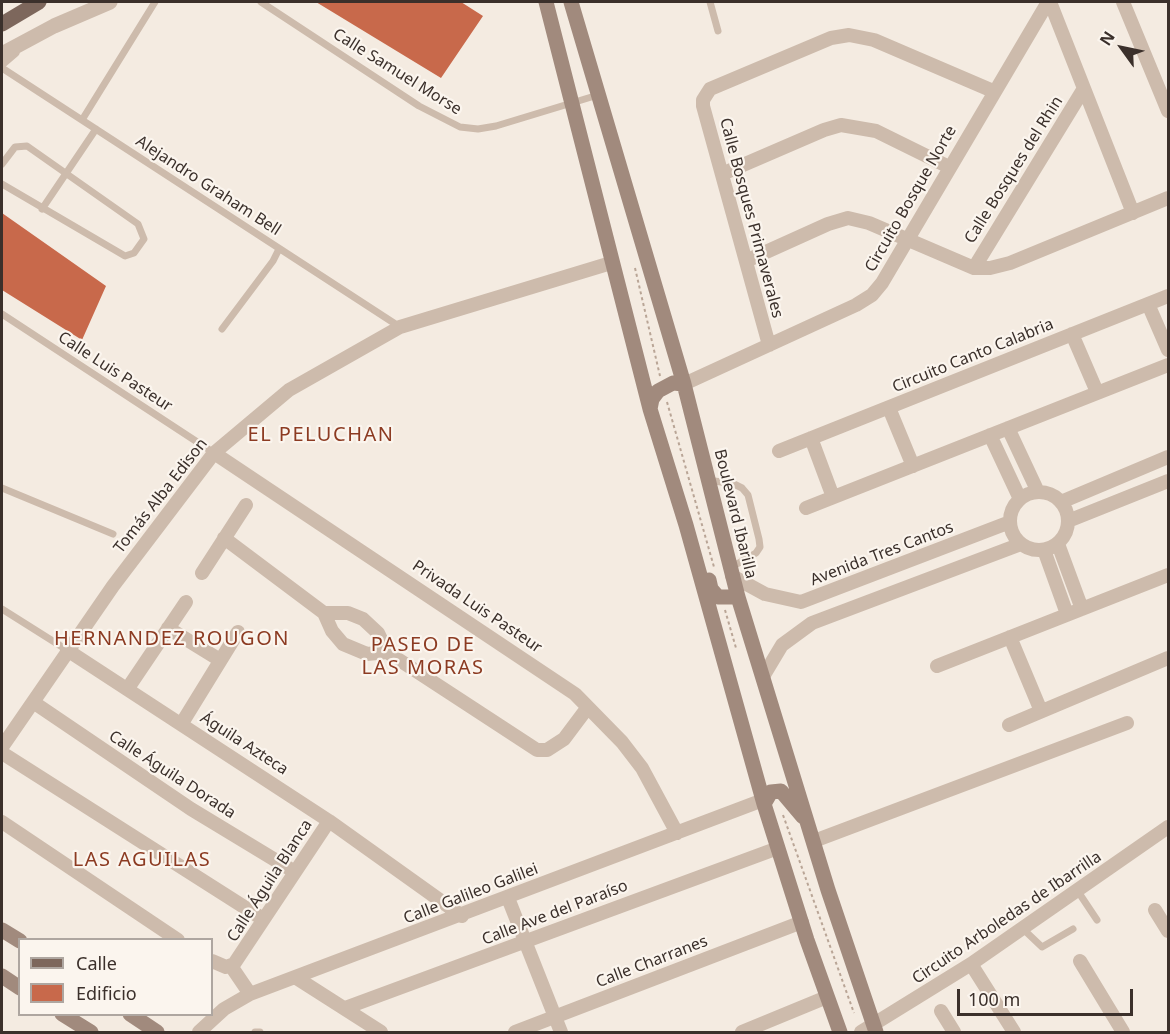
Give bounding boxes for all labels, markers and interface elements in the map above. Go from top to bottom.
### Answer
north arrow [1092,18,1152,78]
street label: Calle Samuel Morse [329,25,465,119]
text: N [1094,27,1120,50]
street label: Calle Bosques del Rhin [961,93,1067,247]
street label: Calle Bosques Primaverales [715,116,787,320]
street label: Circuito Bosque Norte [861,122,961,276]
street label: Alejandro Graham Bell [132,132,284,240]
street label: Circuito Canto Calabria [890,315,1056,397]
street label: Calle Luis Pasteur [54,328,176,416]
district label: EL PELUCHAN [248,423,394,447]
street label: Tomás Alba Edison [110,435,212,557]
street label: Boulevard Ibarilla [710,447,760,581]
street label: Avenida Tres Cantos [808,518,956,590]
street label: Privada Luis Pasteur [408,556,546,658]
district label: HERNANDEZ ROUGON [54,627,290,651]
district label: PASEO DE LAS MORAS [362,633,484,680]
street label: Águila Azteca [197,709,291,779]
street label: Calle Águila Dorada [105,727,239,823]
street label: Calle Águila Blanca [223,816,317,946]
street label: Circuito Arboledas de Ibarrilla [909,847,1105,989]
district label: LAS AGUILAS [73,848,211,872]
street label: Calle Galileo Galilei [401,859,541,929]
street label: Calle Ave del Paraíso [479,876,631,950]
street label: Calle Charranes [594,932,710,992]
legend [18,938,213,1016]
text: Calle [76,951,117,975]
scale bar [960,977,1136,1015]
text: Edificio [76,981,137,1005]
text: 100 m [968,987,1020,1011]

